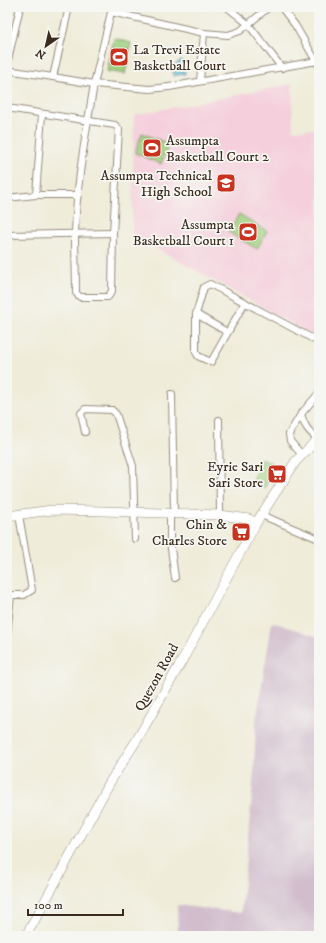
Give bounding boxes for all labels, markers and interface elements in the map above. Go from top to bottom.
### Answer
north arrow [26,26,66,66]
place label: La Trevi Estate Basketball Court [133,41,227,75]
text: N [33,45,49,62]
sports icon: La Trevi Estate Basketball Court [108,46,130,68]
place label: Assumpta Basketball Court 2 [166,132,269,166]
sports icon: Assumpta Basketball Court 2 [141,137,163,159]
place label: Assumpta Technical High School [101,167,213,201]
school or university icon: Assumpta Technical High School [215,172,237,194]
place label: Assumpta Basketball Court 1 [133,216,234,250]
sports icon: Assumpta Basketball Court 1 [237,221,259,243]
place label: Eyrie Sari Sari Store [207,458,263,492]
supermarket icon: Eyrie Sari Sari Store [266,463,288,485]
place label: Chin & Charles Store [152,516,227,550]
supermarket icon: Chin & Charles Store [230,521,252,543]
street label: Quezon Road [131,640,183,715]
scale bar [28,891,123,917]
text: 100 m [34,898,63,913]

